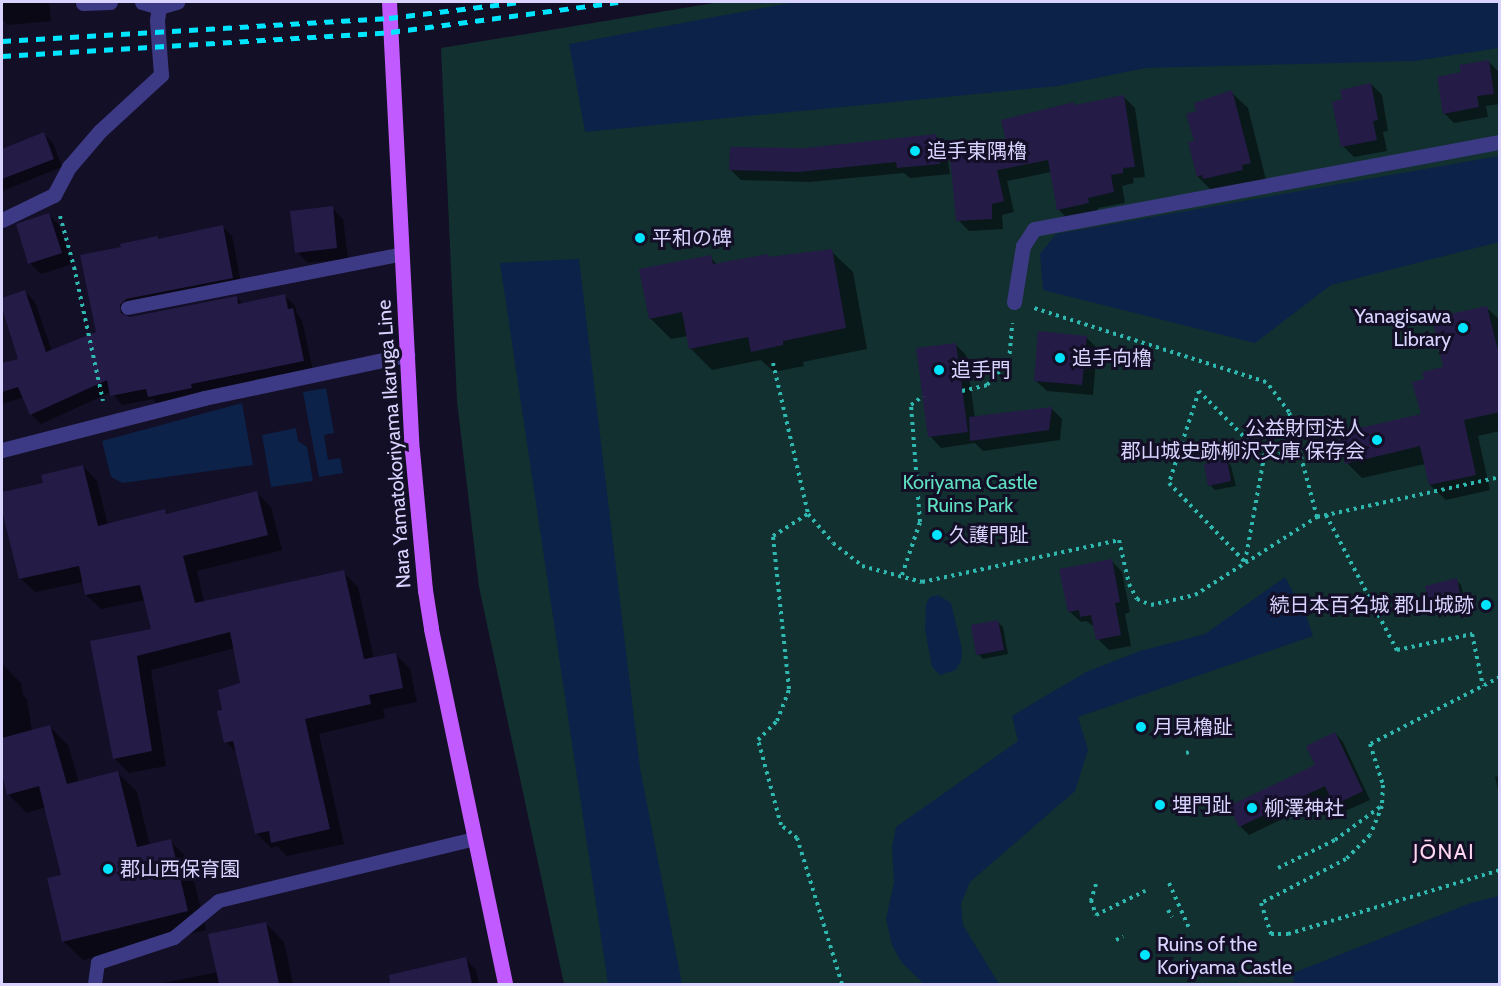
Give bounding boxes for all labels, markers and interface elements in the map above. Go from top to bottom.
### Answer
place label: 追手東隅櫓 [927,139,1027,163]
marker: 追手東隅櫓 [908,144,922,158]
place label: 平和の碑 [652,226,732,250]
marker: 平和の碑 [633,231,647,245]
street label: Nara Yamatokoriyama Ikaruga Line [372,299,416,589]
place label: Yanagisawa Library [1354,304,1451,351]
marker: Yanagisawa Library [1456,321,1470,335]
place label: 追手向櫓 [1072,346,1152,370]
marker: 追手向櫓 [1053,351,1067,365]
place label: 追手門 [951,358,1011,382]
marker: 追手門 [932,363,946,377]
place label: 公益財団法人 郡山城史跡柳沢文庫 保存会 [1121,416,1365,463]
marker: 公益財団法人 郡山城史跡柳沢文庫 保存会 [1370,433,1384,447]
park label: Koriyama Castle Ruins Park [902,470,1038,517]
place label: 久護門趾 [949,523,1029,547]
marker: 久護門趾 [930,528,944,542]
place label: 続日本百名城 郡山城跡 [1270,593,1474,617]
marker: 続日本百名城 郡山城跡 [1479,598,1493,612]
place label: 月見櫓趾 [1153,715,1233,739]
marker: 月見櫓趾 [1134,720,1148,734]
place label: 埋門趾 [1172,793,1232,817]
place label: 柳澤神社 [1264,796,1344,820]
marker: 埋門趾 [1153,798,1167,812]
marker: 柳澤神社 [1245,801,1259,815]
district label: JŌNAI [1413,839,1475,865]
place label: 郡山西保育園 [120,857,240,881]
marker: 郡山西保育園 [101,862,115,876]
place label: Ruins of the Koriyama Castle [1157,932,1292,979]
marker: Ruins of the Koriyama Castle [1138,948,1152,962]

